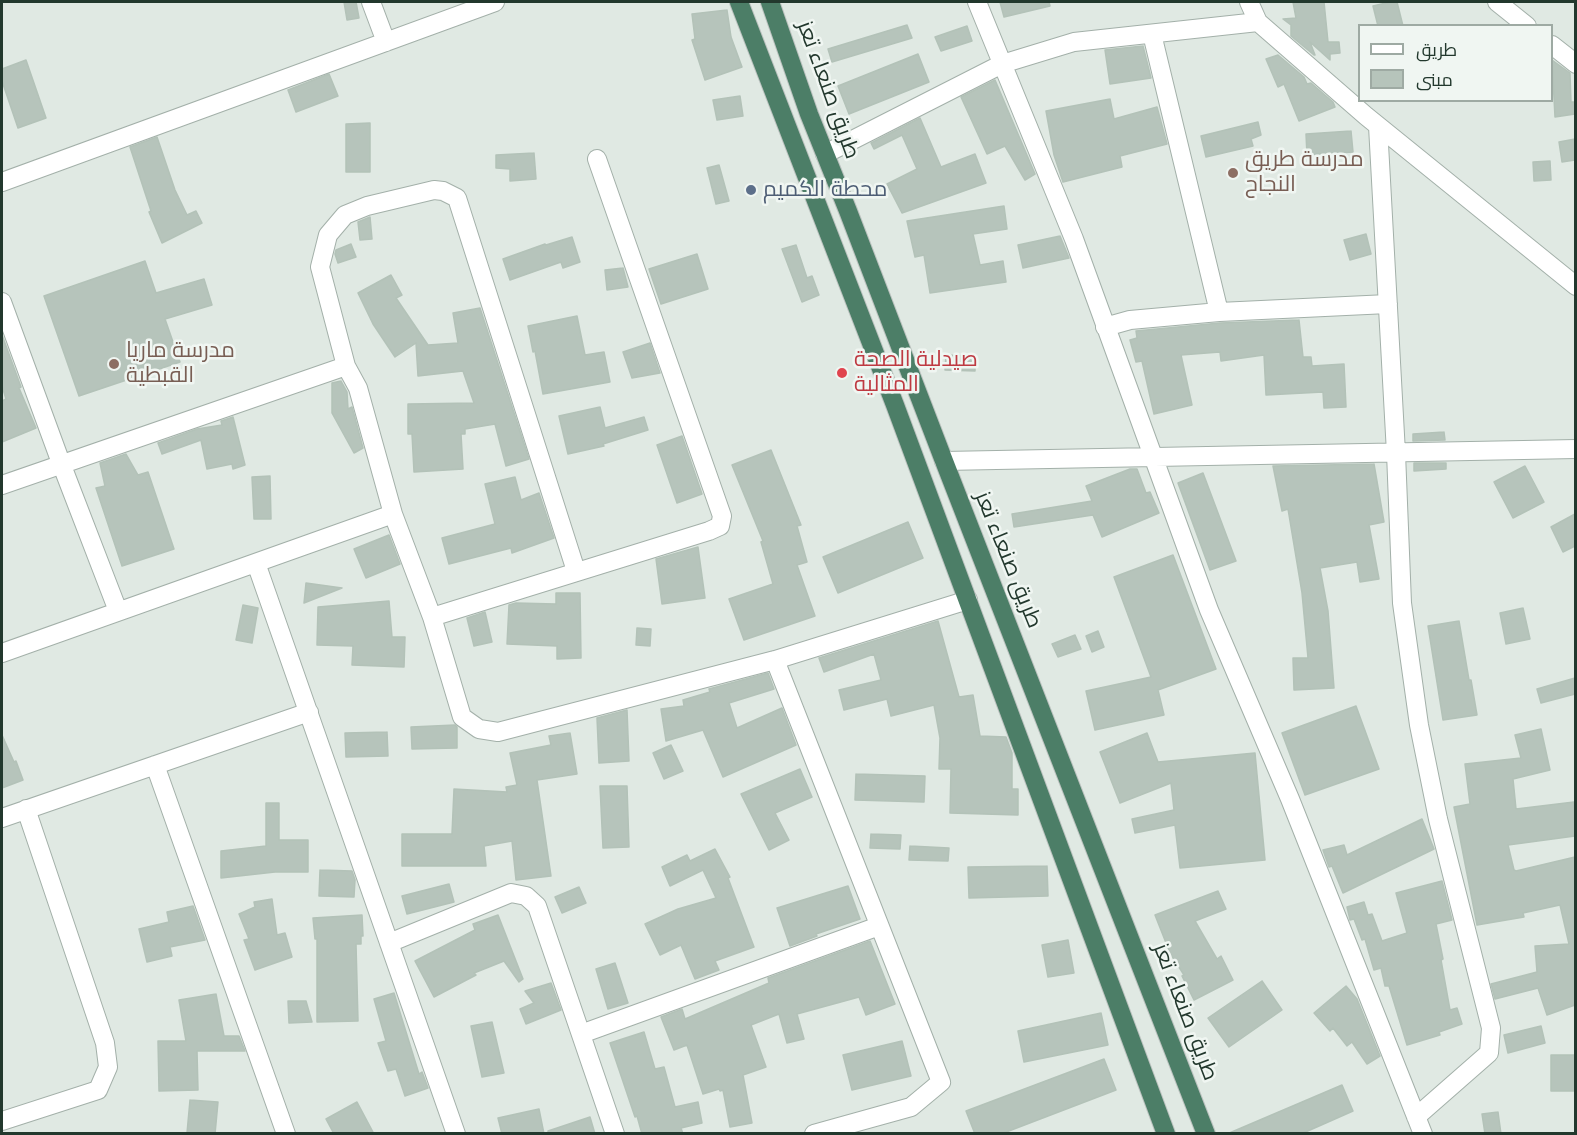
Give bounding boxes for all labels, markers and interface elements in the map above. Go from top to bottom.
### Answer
street label: طريق صنعاء تعز [791,17,865,163]
legend [1358,24,1553,102]
text: طريق [1416,38,1457,61]
text: مبنى [1416,68,1453,91]
place label: مدرسة طريق النجاح [1245,147,1364,198]
marker: مدرسة طريق النجاح [1226,166,1240,180]
place label: محطة الكميم [763,177,887,203]
marker: محطة الكميم [744,183,758,197]
place label: مدرسة ماريا القبطية [126,338,235,390]
place label: صيدلية الصحة المثالية [854,347,978,398]
marker: مدرسة ماريا القبطية [107,357,121,371]
marker: صيدلية الصحة المثالية [835,366,849,380]
street label: طريق صنعاء تعز [969,488,1047,632]
street label: طريق صنعاء تعز [1147,940,1223,1084]

